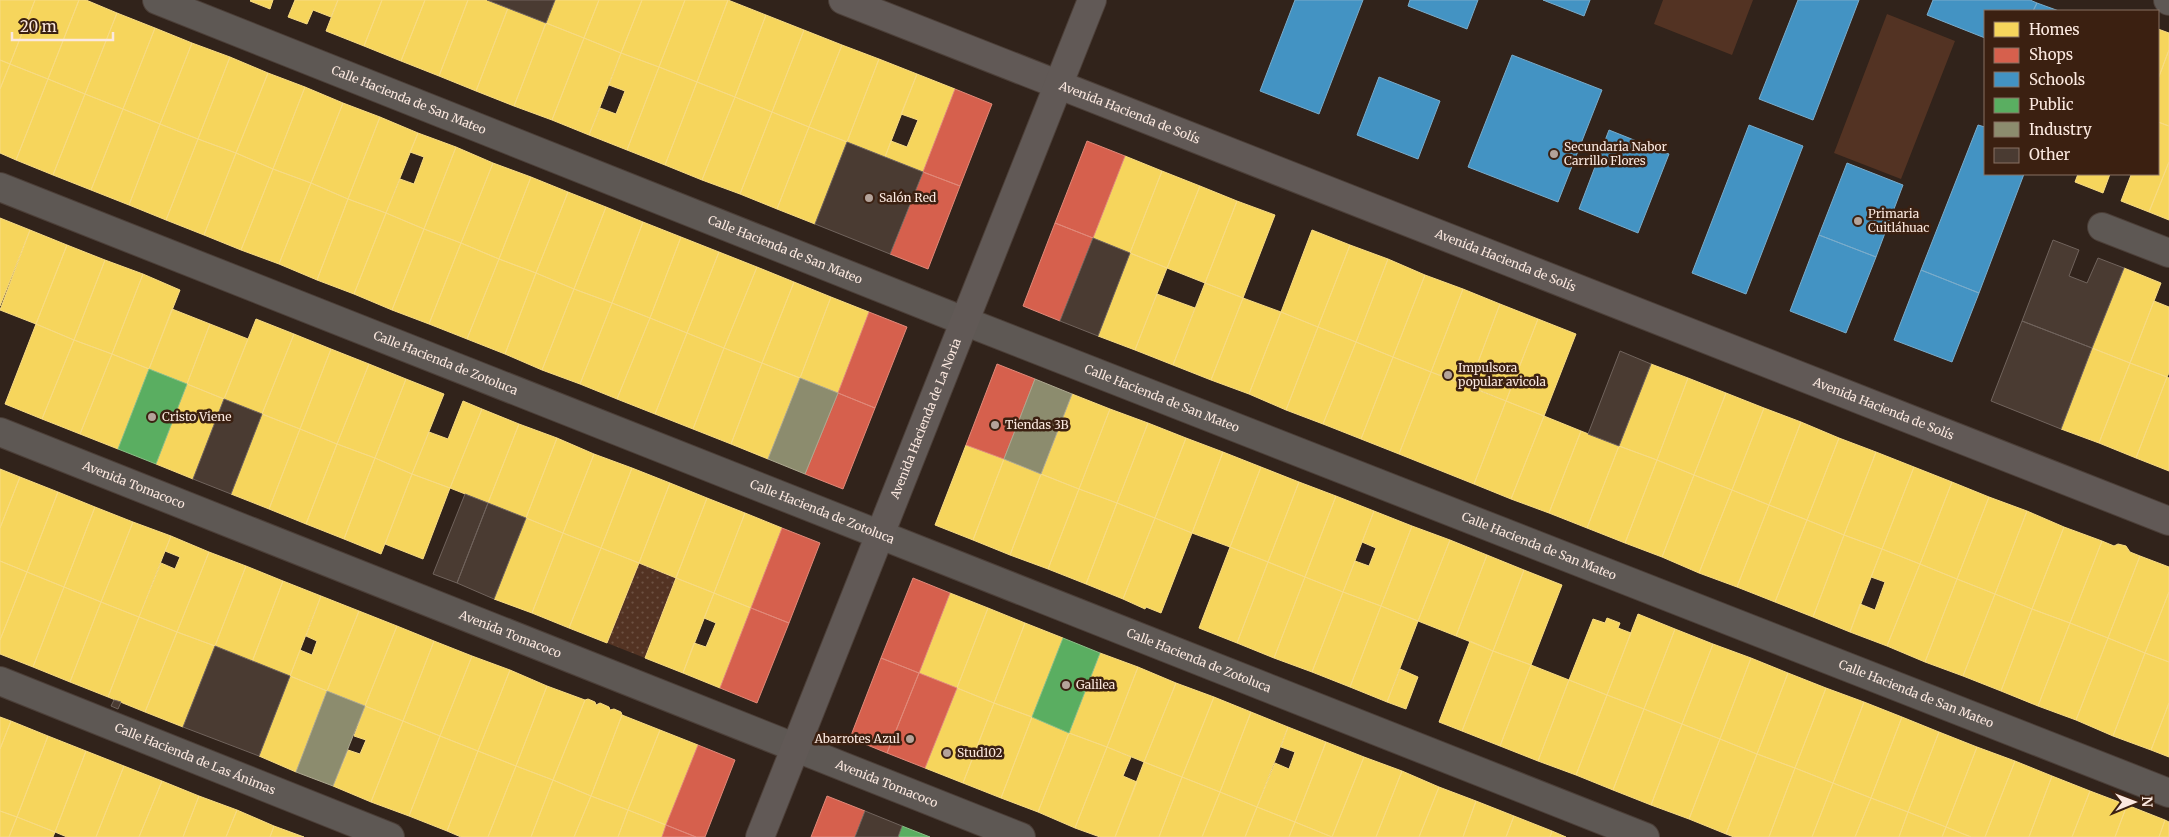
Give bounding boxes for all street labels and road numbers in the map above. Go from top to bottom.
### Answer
street label: Calle Hacienda de San Mateo [330,62,488,137]
street label: Avenida Hacienda de Solís [1056,77,1203,147]
street label: Calle Hacienda de San Mateo [706,212,865,287]
street label: Avenida Hacienda de Solís [1432,225,1579,294]
street label: Calle Hacienda de Zotoluca [371,327,521,398]
street label: Avenida Hacienda de La Noria [887,336,964,502]
street label: Calle Hacienda de San Mateo [1082,361,1242,435]
street label: Avenida Hacienda de Solís [1810,374,1956,443]
street label: Avenida Tomacoco [80,457,187,512]
street label: Calle Hacienda de Zotoluca [748,476,897,547]
street label: Calle Hacienda de San Mateo [1460,509,1619,583]
street label: Avenida Tomacoco [456,607,564,661]
street label: Calle Hacienda de Zotoluca [1125,625,1274,696]
street label: Calle Hacienda de San Mateo [1837,656,1996,731]
street label: Calle Hacienda de Las Ánimas [113,720,278,797]
street label: Avenida Tomacoco [833,756,940,810]

